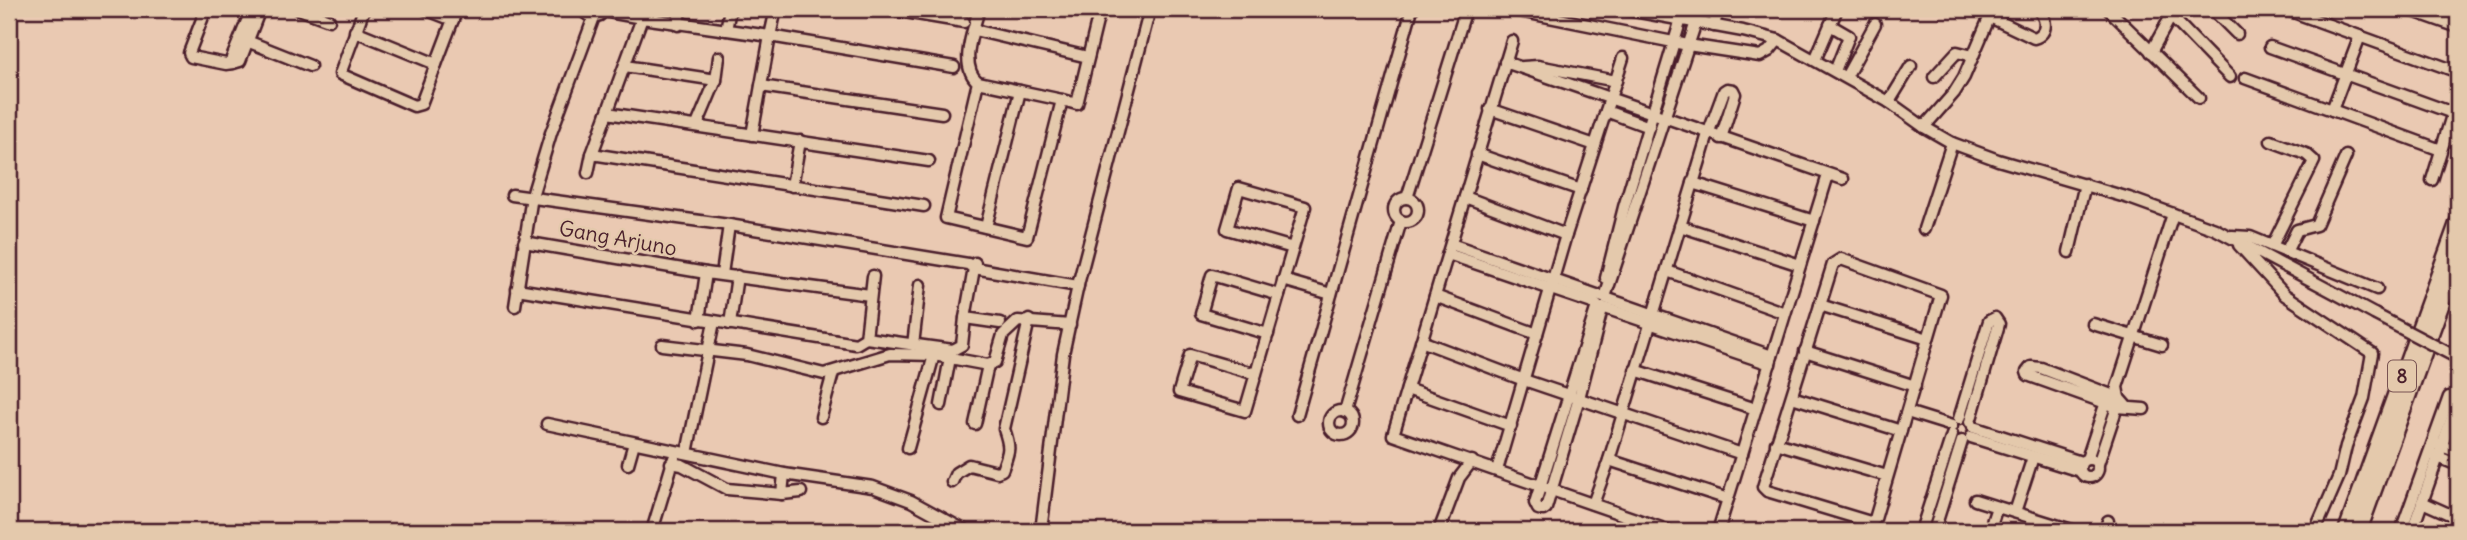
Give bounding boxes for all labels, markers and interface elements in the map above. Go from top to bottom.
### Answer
street label: Gang Arjuno [557,214,679,262]
road number: 8 [2388,360,2416,392]

